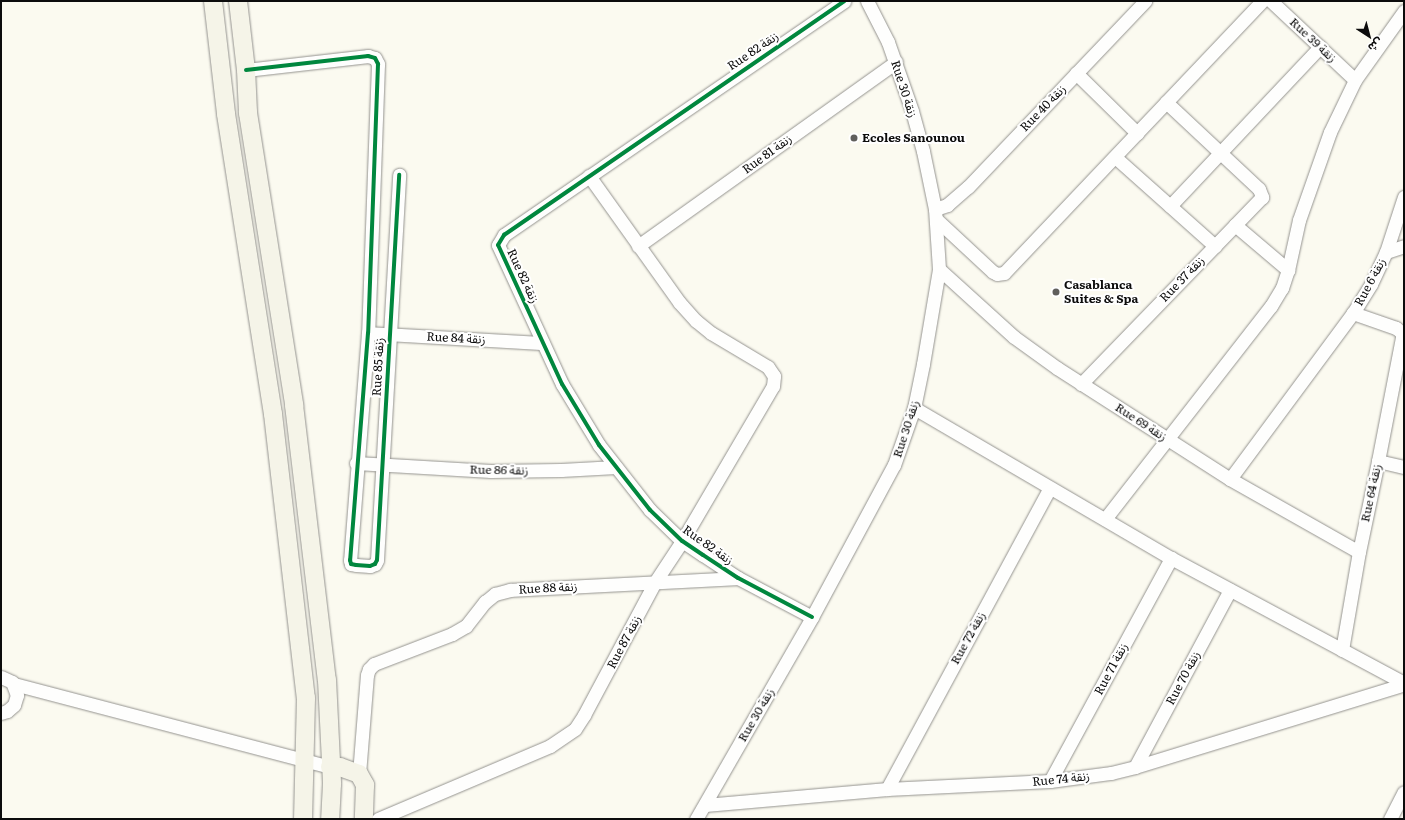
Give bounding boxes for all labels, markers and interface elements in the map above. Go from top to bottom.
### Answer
street label: Rue 39 زنقة [1287,15,1339,65]
north arrow [1349,16,1389,56]
street label: Rue 82 زنقة [725,29,781,73]
text: ش [1365,35,1387,57]
street label: Rue 30 زنقة [888,59,920,119]
street label: Rue 40 زنقة [1017,82,1069,134]
street label: Rue 81 زنقة [740,131,794,177]
place label: Ecoles Sanounou [862,131,965,145]
marker: Ecoles Sanounou [849,133,859,143]
street label: Rue 82 زنقة [504,247,542,305]
street label: Rue 37 زنقة [1157,253,1207,305]
street label: Rue 6 زنقة [1351,256,1389,308]
place label: Casablanca Suites & Spa [1064,278,1138,306]
marker: Casablanca Suites & Spa [1051,287,1061,297]
street label: Rue 84 زنقة [426,329,486,347]
street label: Rue 85 زنقة [369,337,387,397]
street label: Rue 30 زنقة [890,399,922,459]
street label: Rue 69 زنقة [1113,400,1169,444]
street label: Rue 86 زنقة [469,462,529,478]
street label: Rue 64 زنقة [1358,463,1384,523]
street label: Rue 82 زنقة [680,522,736,568]
street label: Rue 88 زنقة [518,579,578,597]
street label: Rue 72 زنقة [948,609,988,667]
street label: Rue 87 زنقة [604,613,644,671]
street label: Rue 71 زنقة [1091,641,1131,697]
street label: Rue 70 زنقة [1163,649,1203,707]
street label: Rue 30 زنقة [735,686,777,744]
street label: Rue 74 زنقة [1032,769,1090,789]

